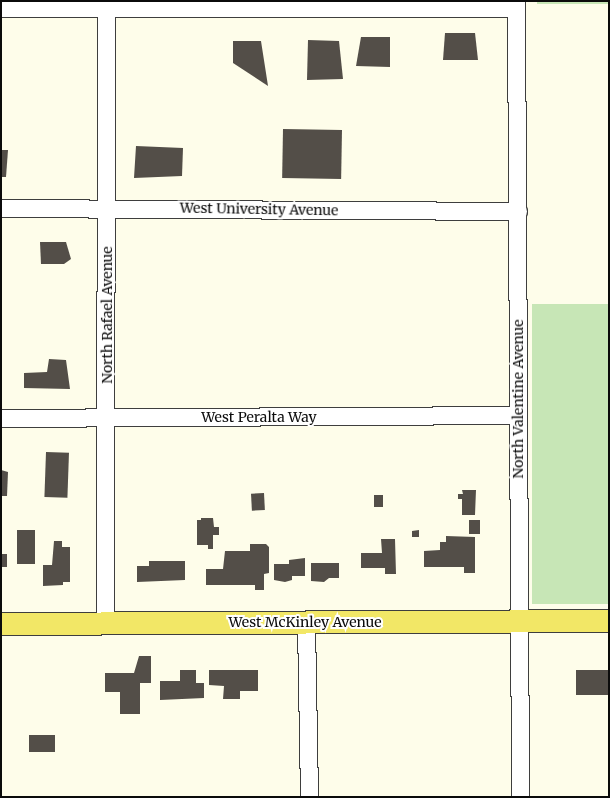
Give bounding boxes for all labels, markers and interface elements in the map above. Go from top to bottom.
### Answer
street label: West University Avenue [180,199,338,219]
street label: North Rafael Avenue [99,246,115,384]
street label: North Valentine Avenue [510,319,526,479]
street label: West Peralta Way [201,409,317,425]
street label: West McKinley Avenue [228,614,382,630]

